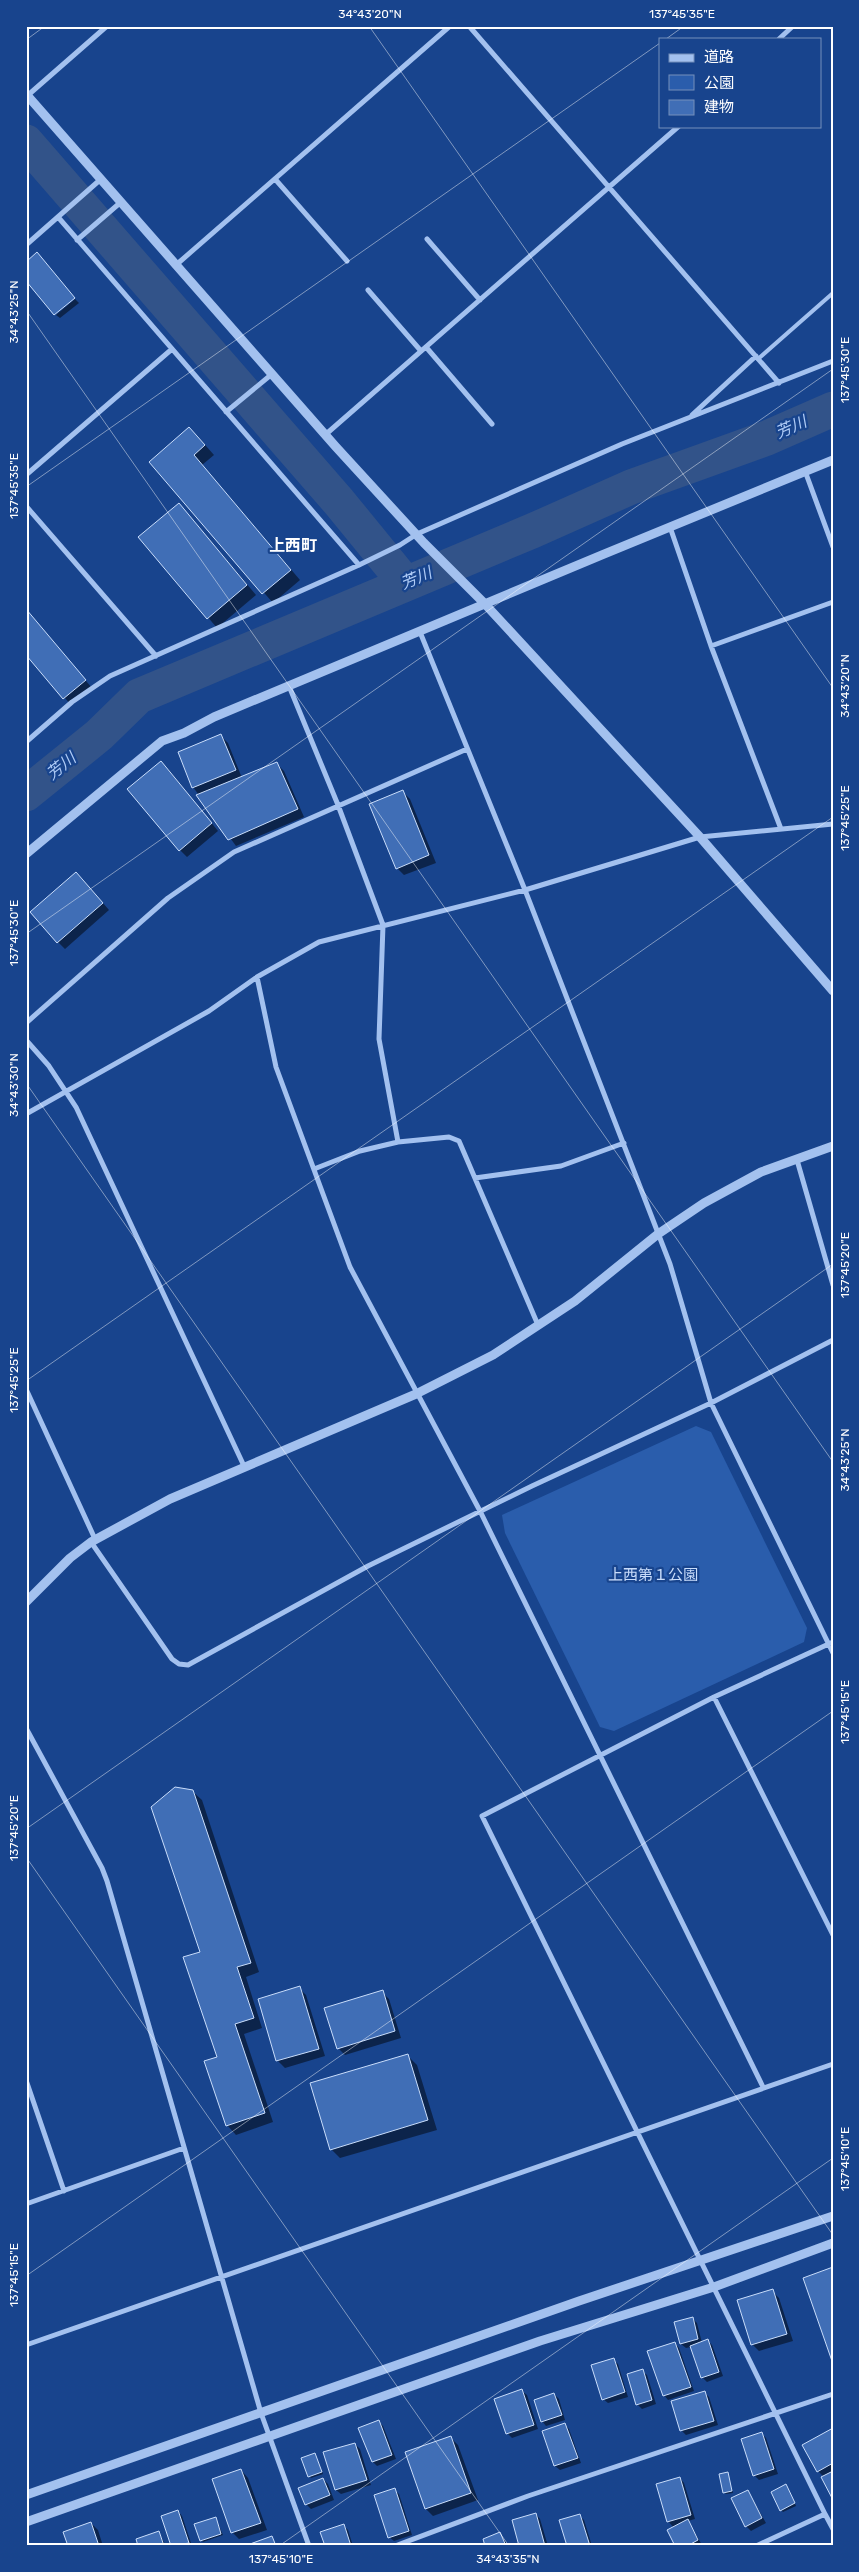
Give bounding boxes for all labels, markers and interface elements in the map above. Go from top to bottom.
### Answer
text: 34°43'20"N [338,7,402,21]
text: 137°45'35"E [649,7,715,21]
legend [659,38,822,128]
text: 道路 [704,48,734,66]
text: 公園 [704,74,734,92]
text: 建物 [704,98,734,116]
text: 34°43'25"N [7,280,21,344]
text: 137°45'30"E [838,337,852,403]
water label: 芳川 [773,411,811,442]
text: 137°45'35"E [7,453,21,519]
district label: 上西町 [269,536,317,555]
water label: 芳川 [398,562,436,593]
text: 34°43'20"N [838,654,852,718]
water label: 芳川 [43,747,81,783]
text: 137°45'25"E [838,785,852,851]
text: 137°45'30"E [7,900,21,966]
text: 34°43'30"N [7,1053,21,1117]
text: 137°45'20"E [838,1232,852,1298]
text: 137°45'25"E [7,1347,21,1413]
text: 34°43'25"N [838,1428,852,1492]
park label: 上西第１公園 [608,1566,698,1584]
text: 137°45'15"E [838,1680,852,1744]
text: 137°45'20"E [7,1795,21,1861]
text: 137°45'10"E [838,2127,852,2191]
text: 137°45'15"E [7,2243,21,2307]
text: 137°45'10"E [249,2552,313,2566]
text: 34°43'35"N [476,2552,540,2566]

